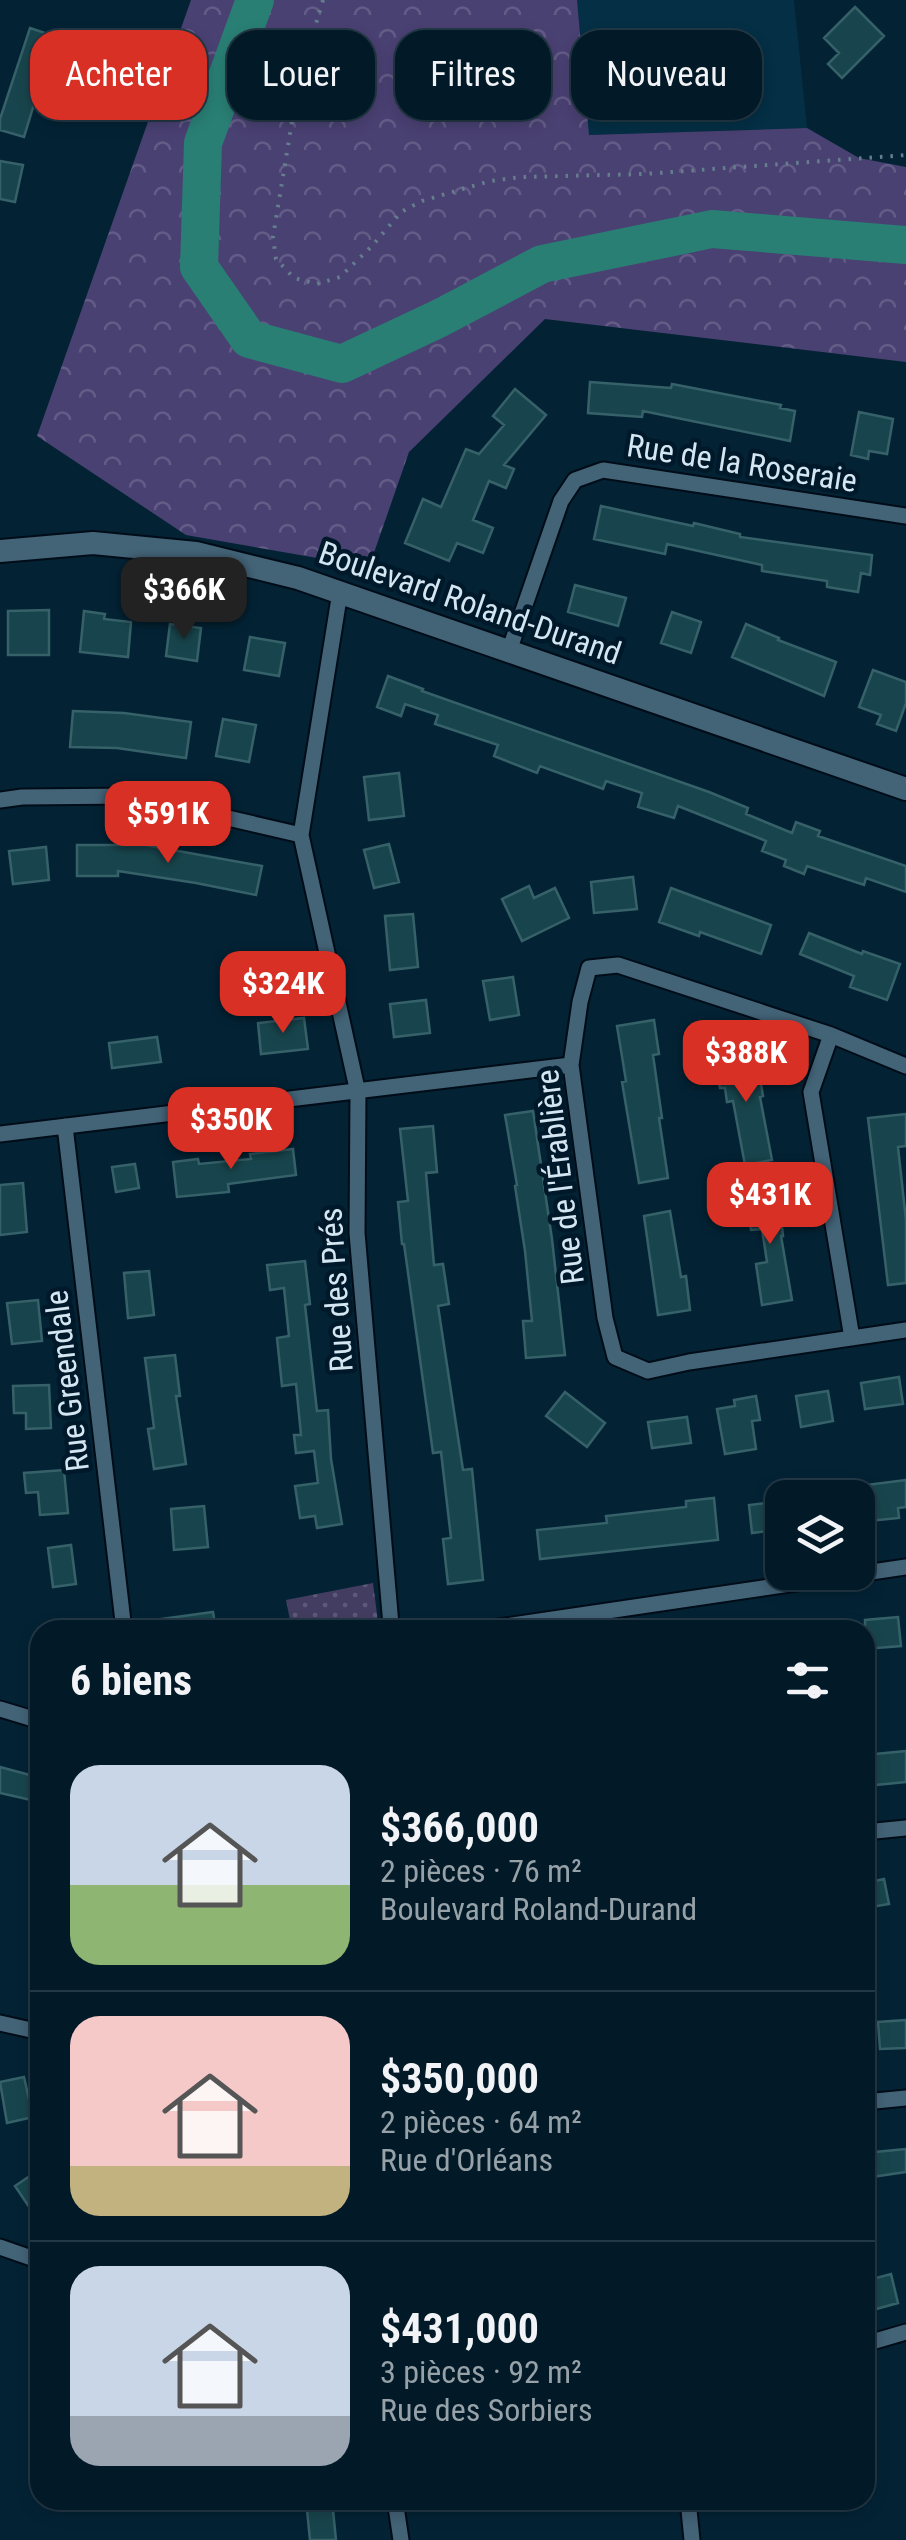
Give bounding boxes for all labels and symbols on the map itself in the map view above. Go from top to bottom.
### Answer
street label: Rue de la Roseraie [624,426,860,500]
street label: Boulevard Roland-Durand [314,533,626,673]
pin: $366K [114,557,254,642]
pin: $591K [98,781,238,866]
pin: $324K [213,951,353,1036]
pin: $388K [676,1020,816,1105]
street label: Rue de l'Érablière [528,1067,592,1287]
pin: $350K [161,1087,301,1172]
pin: $431K [700,1162,840,1247]
street label: Rue des Prés [311,1207,361,1373]
street label: Rue Greendale [37,1288,97,1474]

